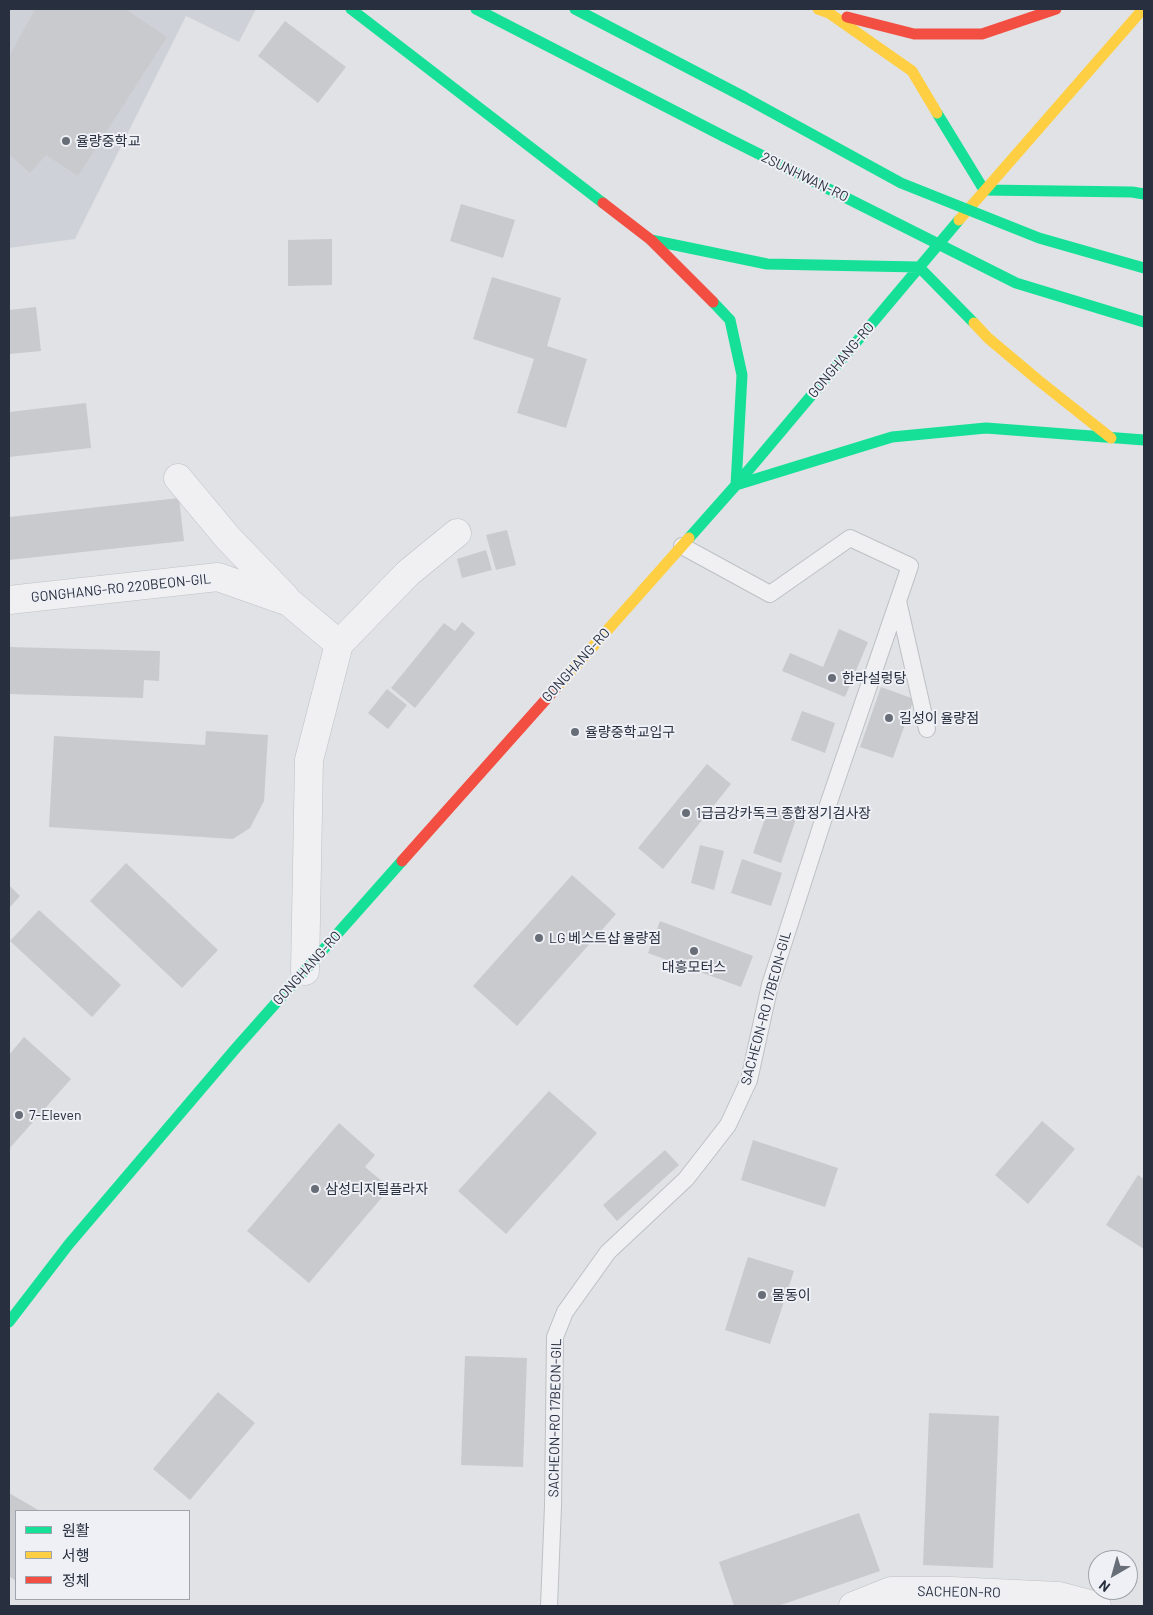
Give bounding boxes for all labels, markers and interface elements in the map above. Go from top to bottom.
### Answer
place label: 율량중학교 [76,133,140,149]
marker: 율량중학교 [60,135,72,147]
street label: 2SUNHWAN-RO [759,149,851,205]
street label: GONGHANG-RO [804,319,878,401]
street label: GONGHANG-RO 220BEON-GIL [30,570,212,606]
street label: GONGHANG-RO [538,624,614,706]
place label: 한라설렁탕 [842,670,906,686]
marker: 한라설렁탕 [826,672,838,684]
place label: 길성이 율량점 [899,710,979,726]
marker: 길성이 율량점 [883,712,895,724]
place label: 율량중학교입구 [585,724,675,740]
marker: 율량중학교입구 [569,726,581,738]
place label: 1급금강카독크 종합정기검사장 [696,805,871,821]
marker: 1급금강카독크 종합정기검사장 [680,807,692,819]
street label: GONGHANG-RO [269,927,345,1009]
street label: SACHEON-RO 17BEON-GIL [737,929,795,1087]
place label: LG 베스트샵 율량점 [549,930,661,946]
marker: LG 베스트샵 율량점 [533,932,545,944]
marker: 대흥모터스 [688,945,700,957]
place label: 대흥모터스 [662,959,726,975]
place label: 7-Eleven [29,1107,82,1123]
marker: 7-Eleven [13,1109,25,1121]
place label: 삼성디지털플라자 [325,1181,428,1197]
marker: 삼성디지털플라자 [309,1183,321,1195]
place label: 물동이 [772,1287,811,1303]
marker: 물동이 [756,1289,768,1301]
street label: SACHEON-RO 17BEON-GIL [545,1338,565,1498]
legend [15,1510,190,1600]
text: 원활 [62,1521,90,1539]
text: 서행 [62,1546,90,1564]
north arrow [1088,1550,1138,1600]
text: 정체 [62,1571,90,1589]
text: N [1095,1577,1113,1596]
street label: SACHEON-RO [917,1583,1001,1601]

